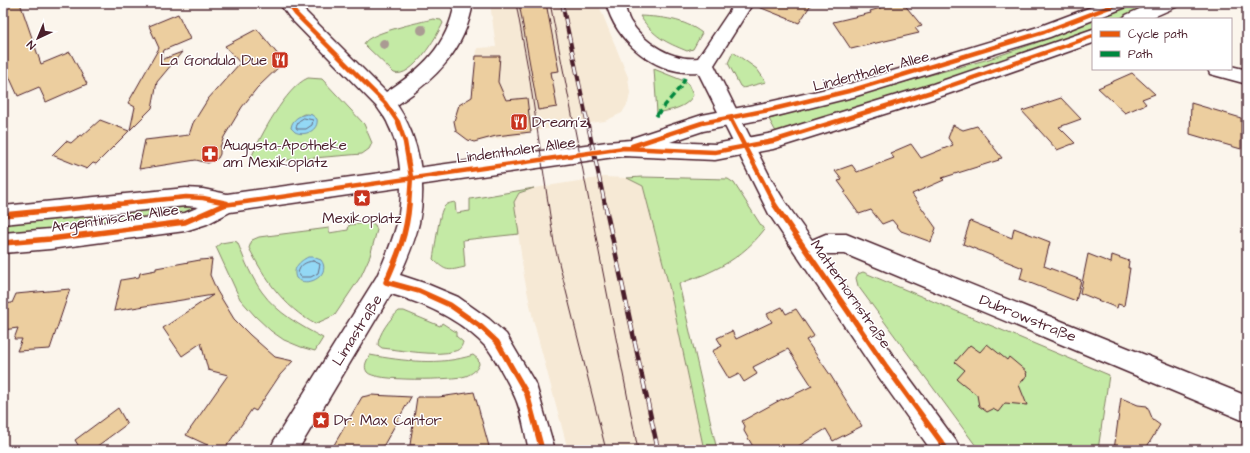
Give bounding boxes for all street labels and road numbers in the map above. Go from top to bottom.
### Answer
street label: Lindenthaler Allee [811,46,932,97]
street label: Lindenthaler Allee [455,132,577,169]
street label: Argentinische Allee [50,199,180,239]
street label: Matterhornstraße [805,236,896,353]
street label: Dubrowstraße [976,289,1079,347]
street label: Limastraße [327,291,388,370]

